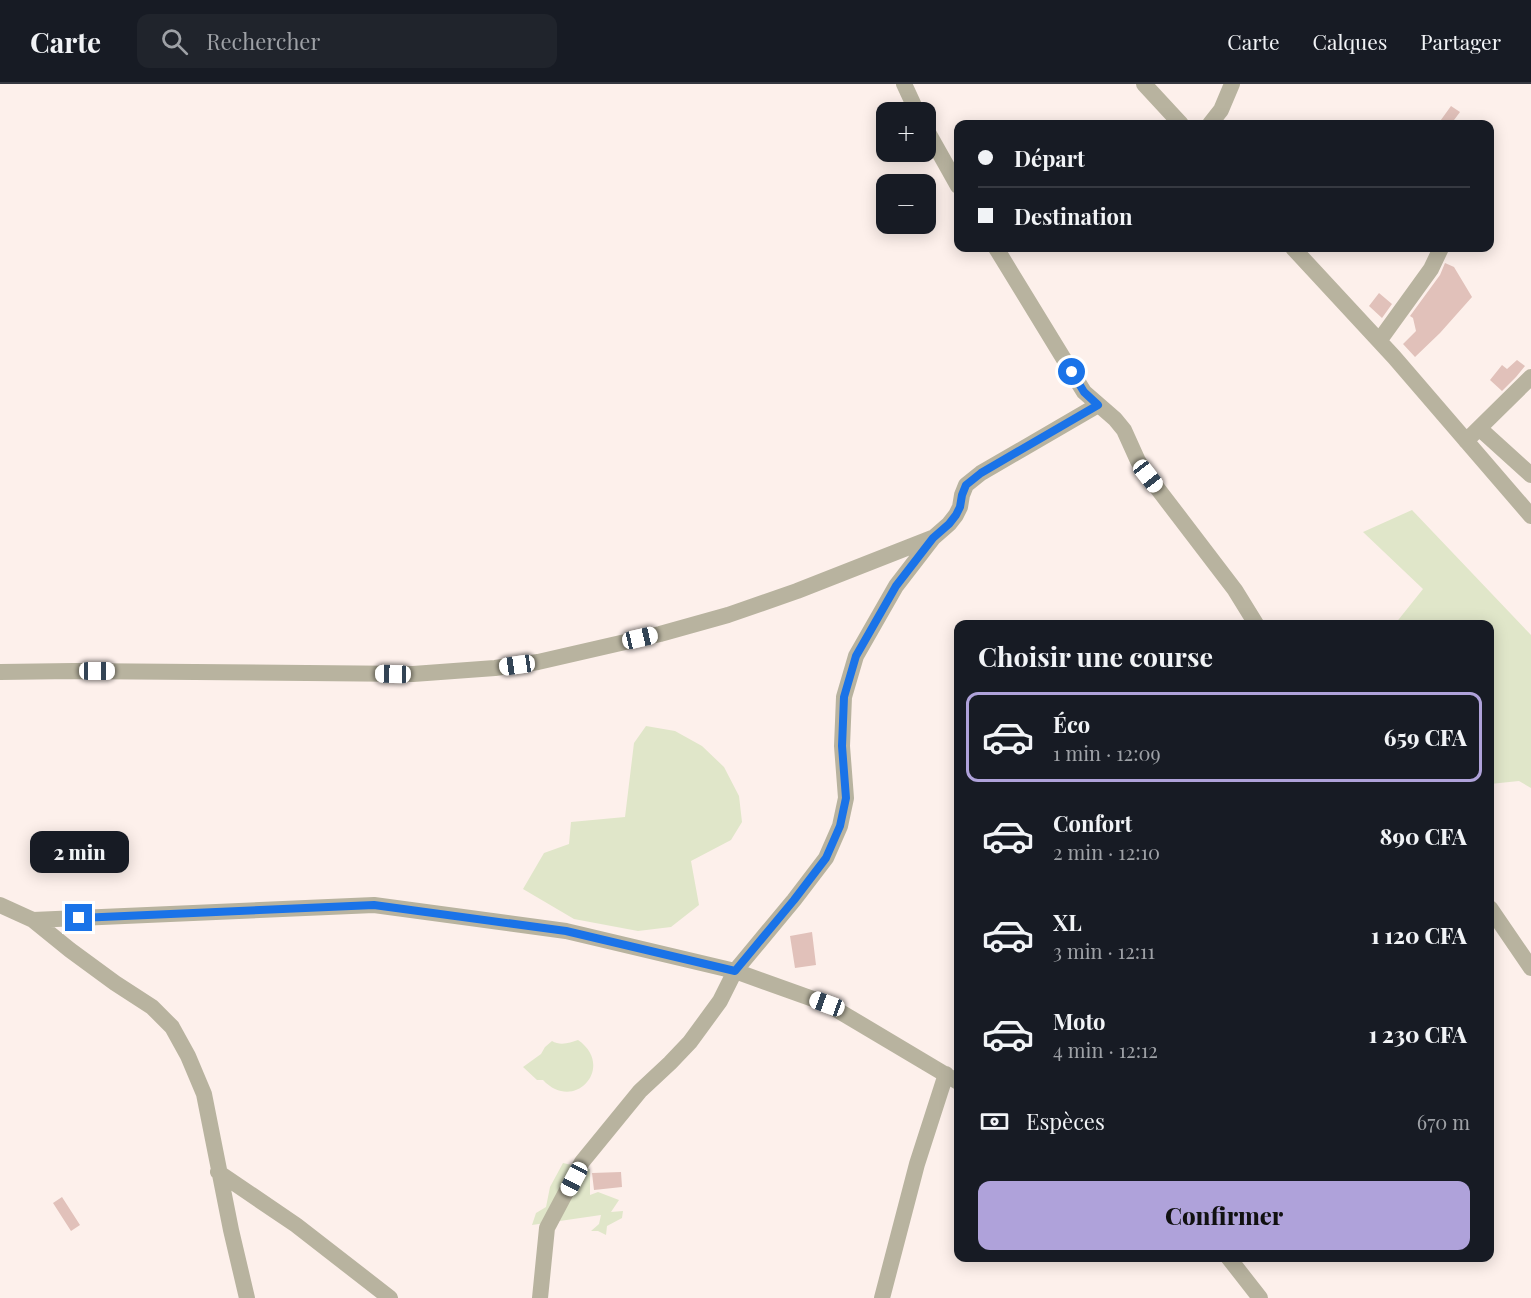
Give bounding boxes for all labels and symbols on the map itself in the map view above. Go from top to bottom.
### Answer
route start [1058,358,1085,385]
car [1130,456,1166,496]
car [620,625,660,651]
car [498,654,536,676]
car [79,662,115,680]
car [375,665,411,683]
callout: 2 min [29,831,128,873]
route end [65,904,92,931]
car [807,989,847,1019]
car [558,1159,590,1199]

